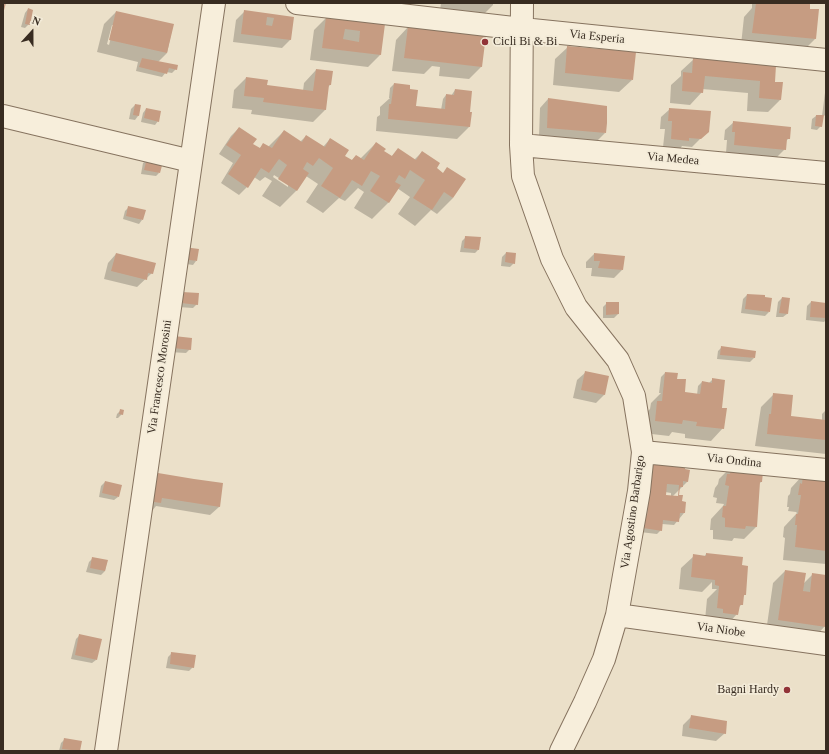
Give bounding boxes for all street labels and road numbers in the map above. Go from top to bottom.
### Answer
street label: Via Esperia [569,27,625,47]
street label: Via Medea [646,150,700,168]
street label: Via Francesco Morosini [145,319,175,435]
street label: Via Ondina [706,451,762,471]
street label: Via Agostino Barbarigo [618,454,648,570]
street label: Via Niobe [696,619,746,641]

